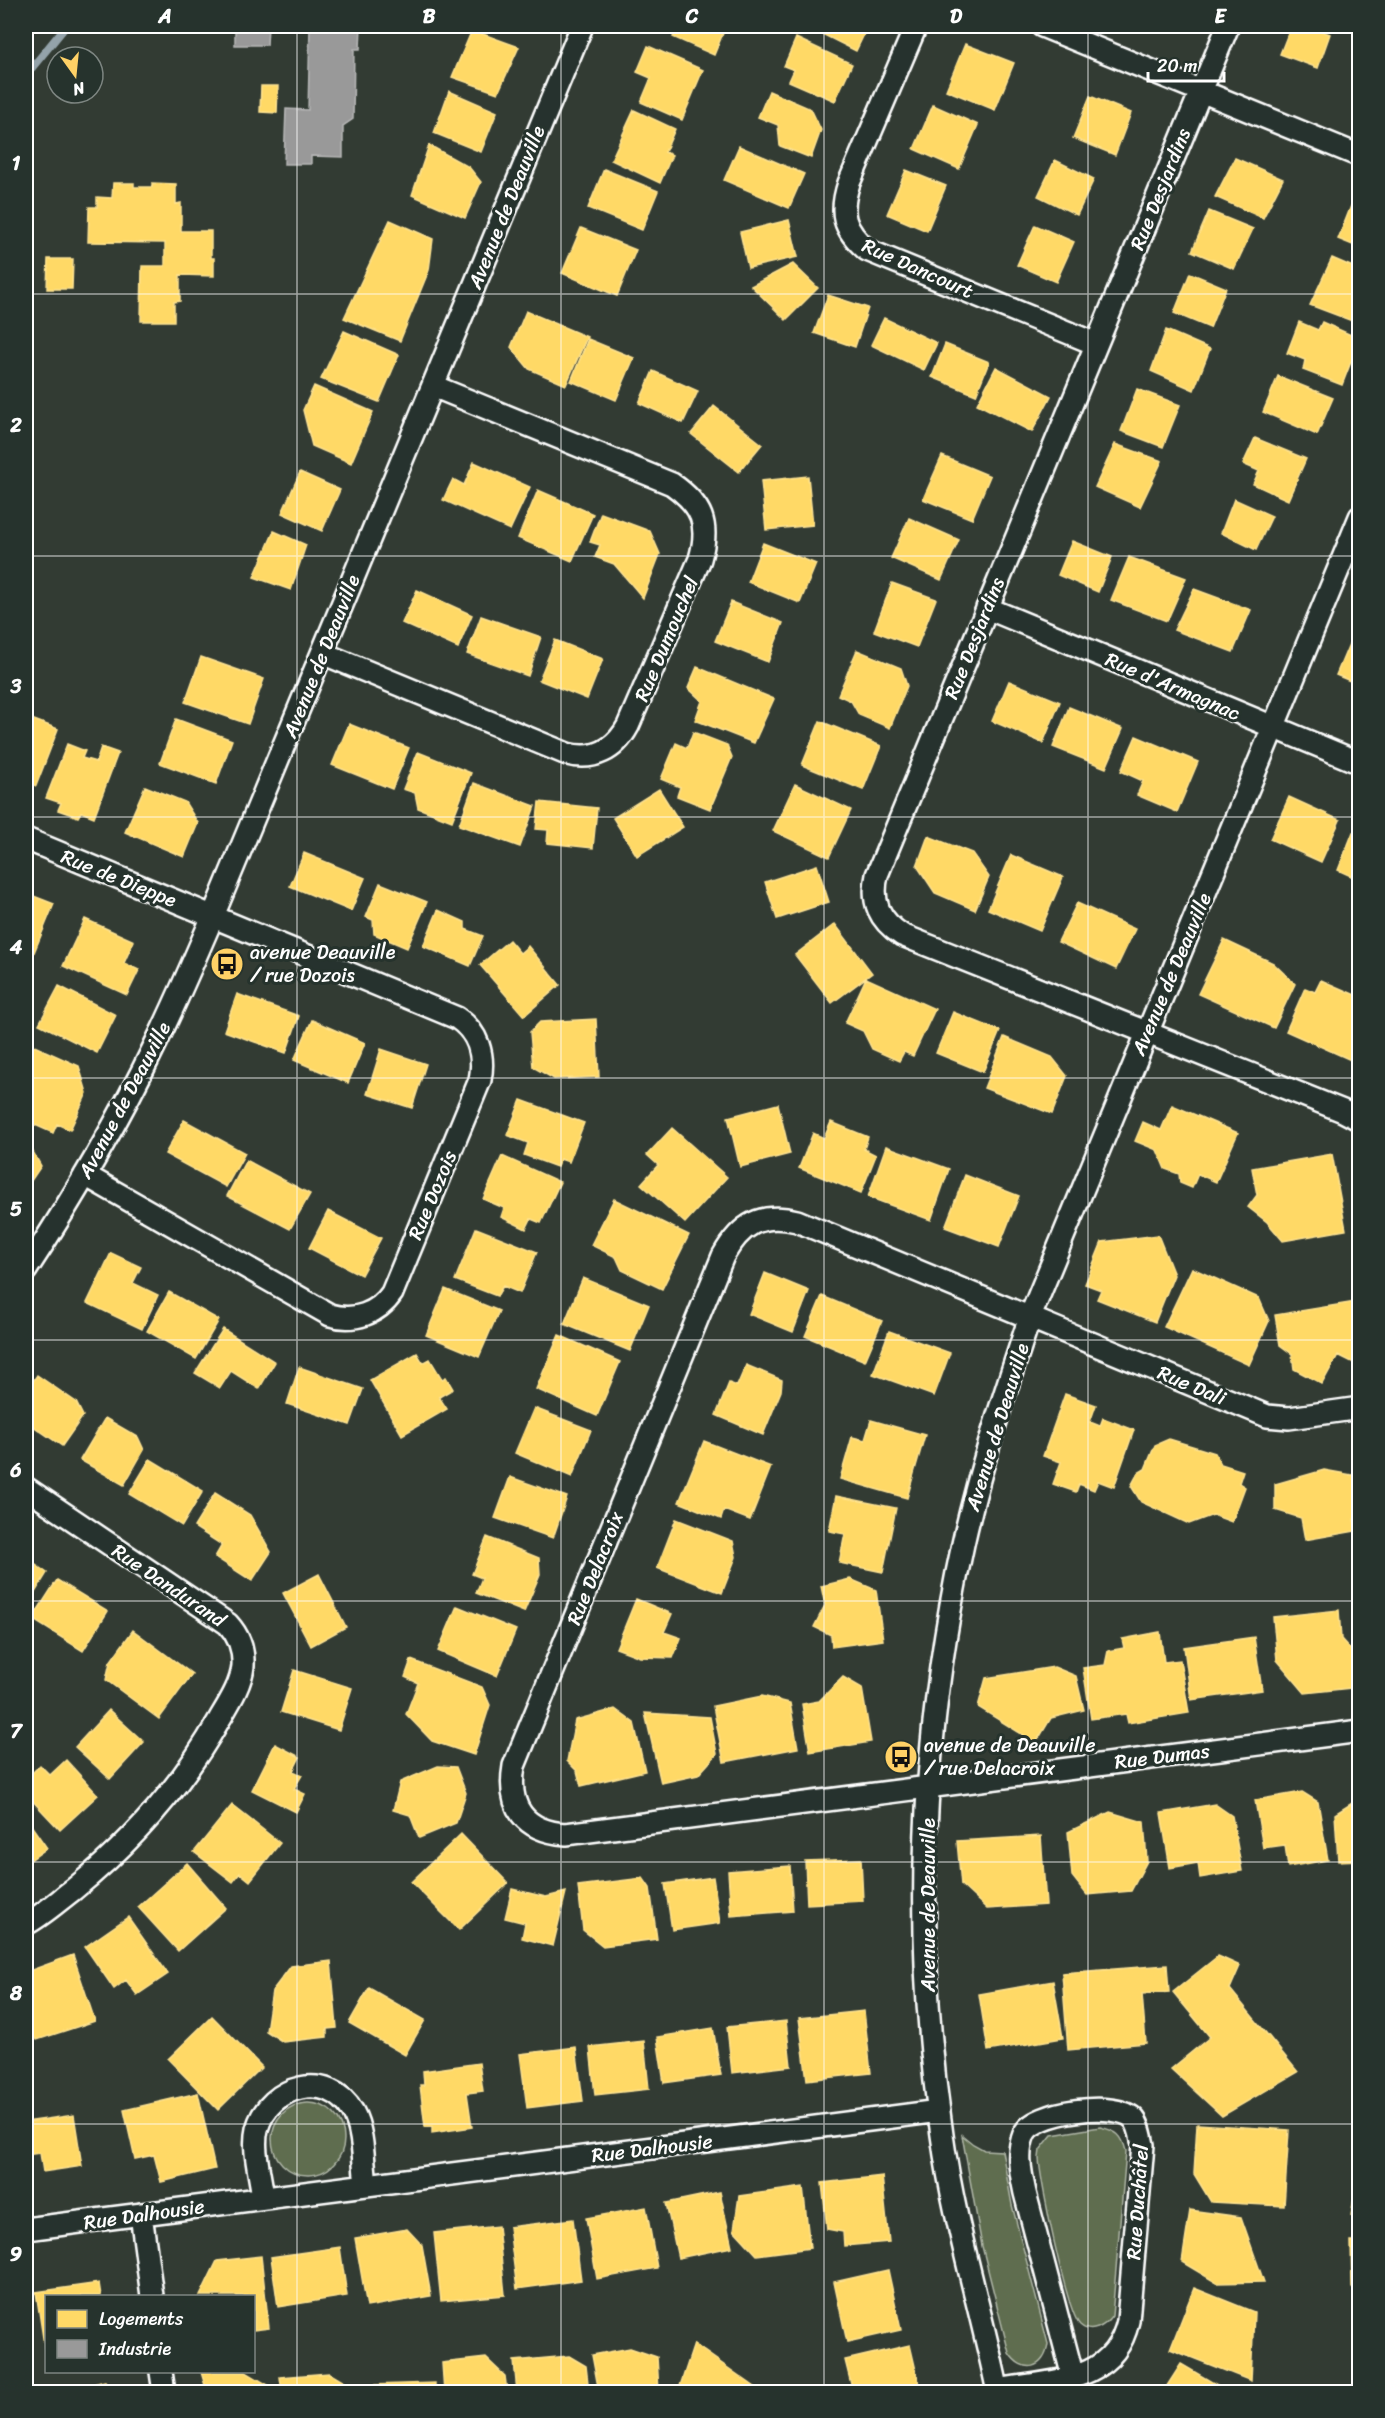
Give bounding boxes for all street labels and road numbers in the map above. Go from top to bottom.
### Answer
street label: Avenue de Deauville [457,120,555,295]
street label: Rue Desjardins [1120,122,1201,256]
street label: Rue Dancourt [856,228,979,309]
street label: Avenue de Deauville [272,569,370,744]
street label: Rue Dumouchel [624,570,709,707]
street label: Rue Desjardins [934,571,1015,705]
street label: Rue d'Armagnac [1100,642,1246,731]
street label: Rue de Dieppe [56,839,182,918]
street label: Avenue de Deauville [1121,887,1222,1062]
street label: Avenue de Deauville [68,1015,181,1186]
street label: Rue Dozois [398,1144,467,1246]
street label: Avenue de Deauville [955,1339,1040,1516]
street label: Rue Dali [1152,1355,1233,1416]
street label: Rue Delacroix [557,1505,634,1630]
street label: Rue Dandurand [104,1534,234,1638]
street label: Rue Dumas [1112,1733,1212,1780]
street label: Avenue de Deauville [911,1818,946,1993]
street label: Rue Dalhousie [590,2124,714,2173]
street label: Rue Duchâtel [1116,2142,1159,2261]
street label: Rue Dalhousie [82,2189,207,2240]

